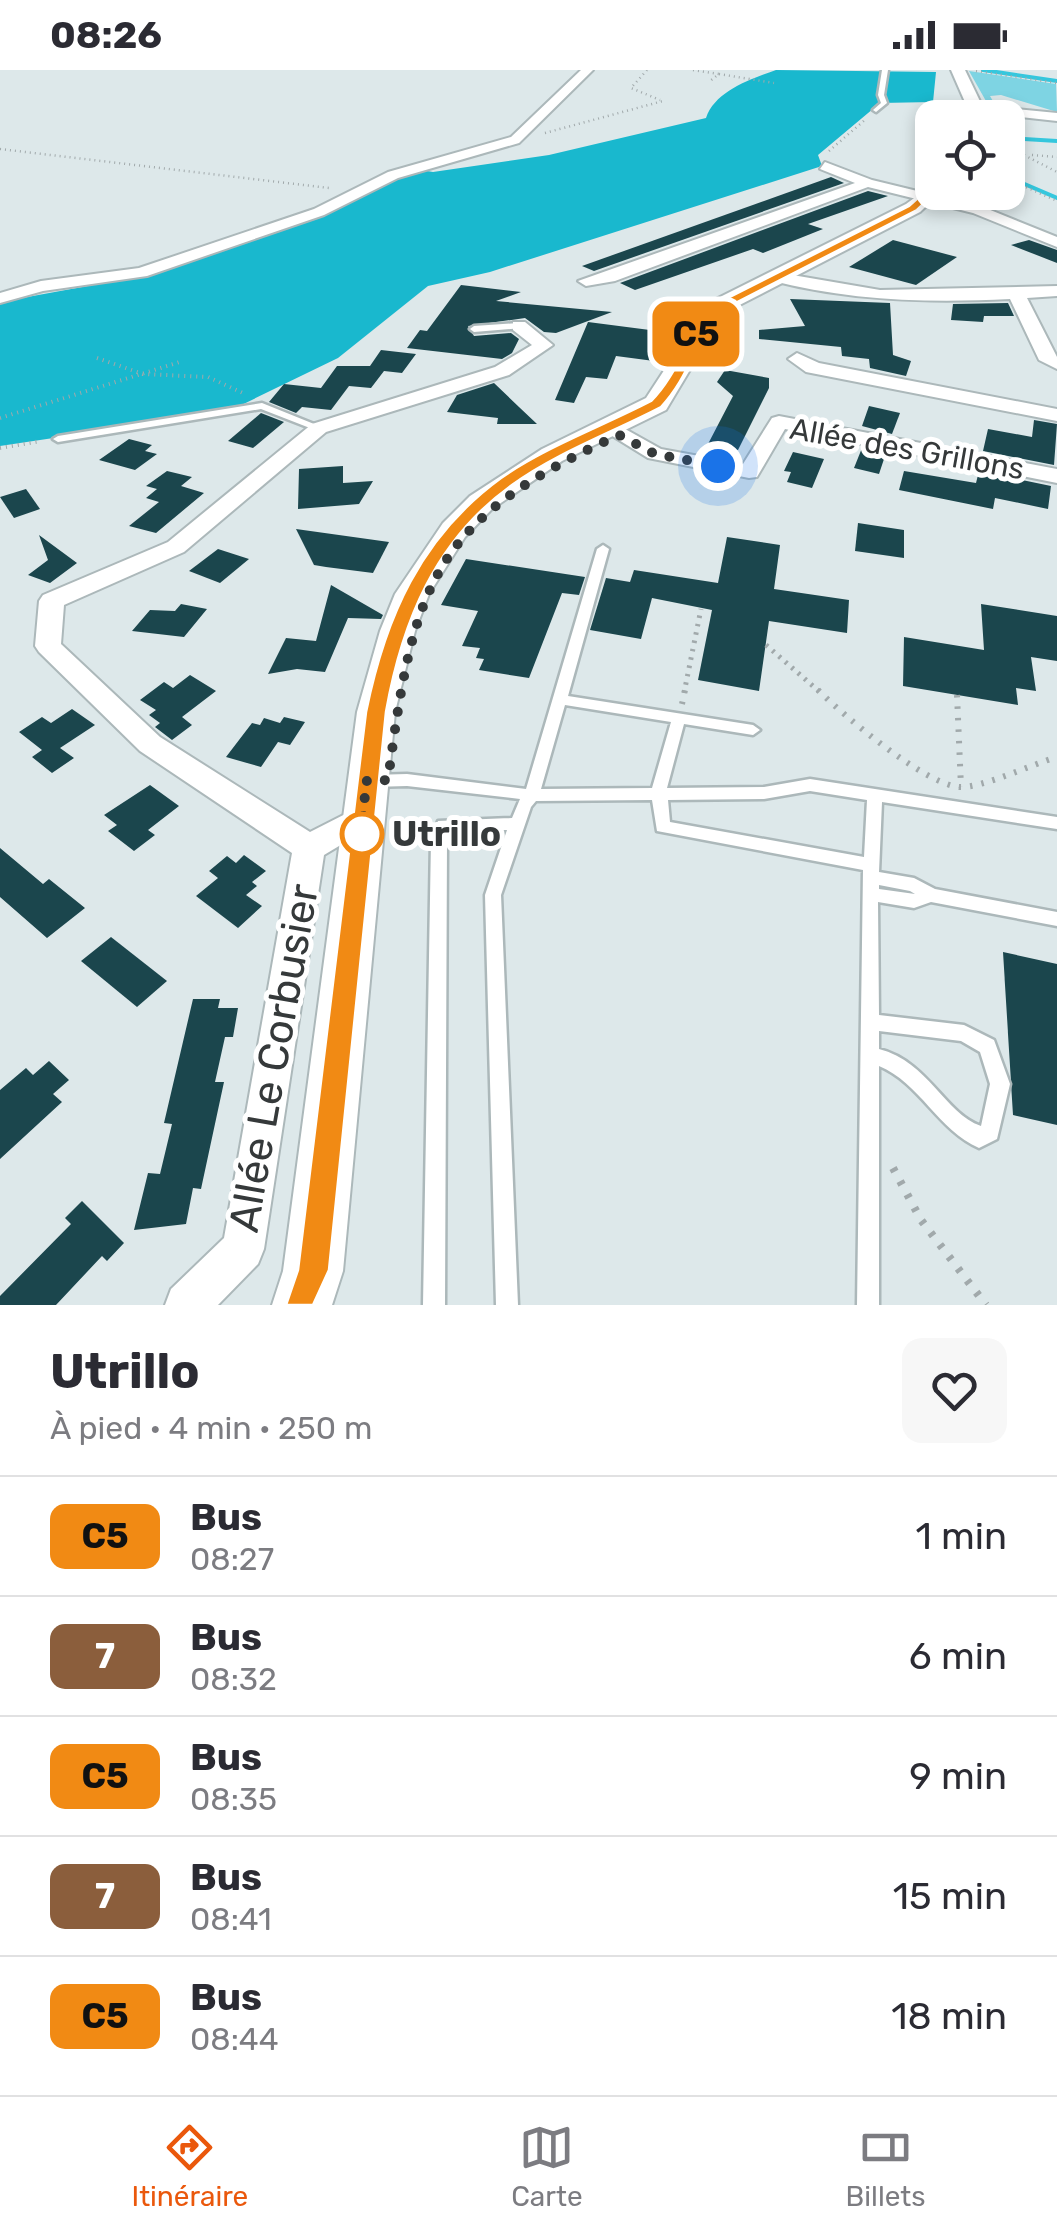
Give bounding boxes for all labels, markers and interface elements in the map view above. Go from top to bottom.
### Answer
text: 08:26 [50,12,162,58]
map controls [915,100,1025,210]
button: locate [915,100,1025,210]
line badge: C5 [651,302,741,366]
text: C5 [672,313,720,355]
street label: Allée des Grillons [787,411,1027,487]
your location [693,441,743,491]
marker: Utrillo [341,813,383,855]
place label: Utrillo [392,813,501,855]
street label: Allée Le Corbusier [219,880,329,1236]
button: heart [902,1338,1007,1443]
text: Utrillo [50,1343,200,1400]
text: À pied · 4 min · 250 m [50,1409,372,1447]
text: Bus [190,1494,262,1540]
text: 1 min [915,1513,1007,1559]
text: C5 [81,1515,129,1557]
text: 08:27 [190,1540,274,1578]
text: Bus [190,1614,262,1660]
text: 6 min [909,1633,1007,1679]
text: 7 [95,1635,115,1677]
text: 08:32 [190,1660,277,1698]
text: Bus [190,1734,262,1780]
text: 9 min [909,1753,1007,1799]
text: C5 [81,1755,129,1797]
text: 08:35 [190,1780,277,1818]
text: Bus [190,1854,262,1900]
text: 15 min [893,1873,1007,1919]
text: 7 [95,1875,115,1917]
text: 08:41 [190,1900,272,1938]
text: Bus [190,1974,262,2020]
text: 18 min [891,1993,1007,2039]
text: C5 [81,1995,129,2037]
text: 08:44 [190,2020,279,2058]
tab: Itinéraire [132,2120,248,2213]
tab: Carte [511,2120,583,2213]
tab: Billets [846,2120,926,2213]

